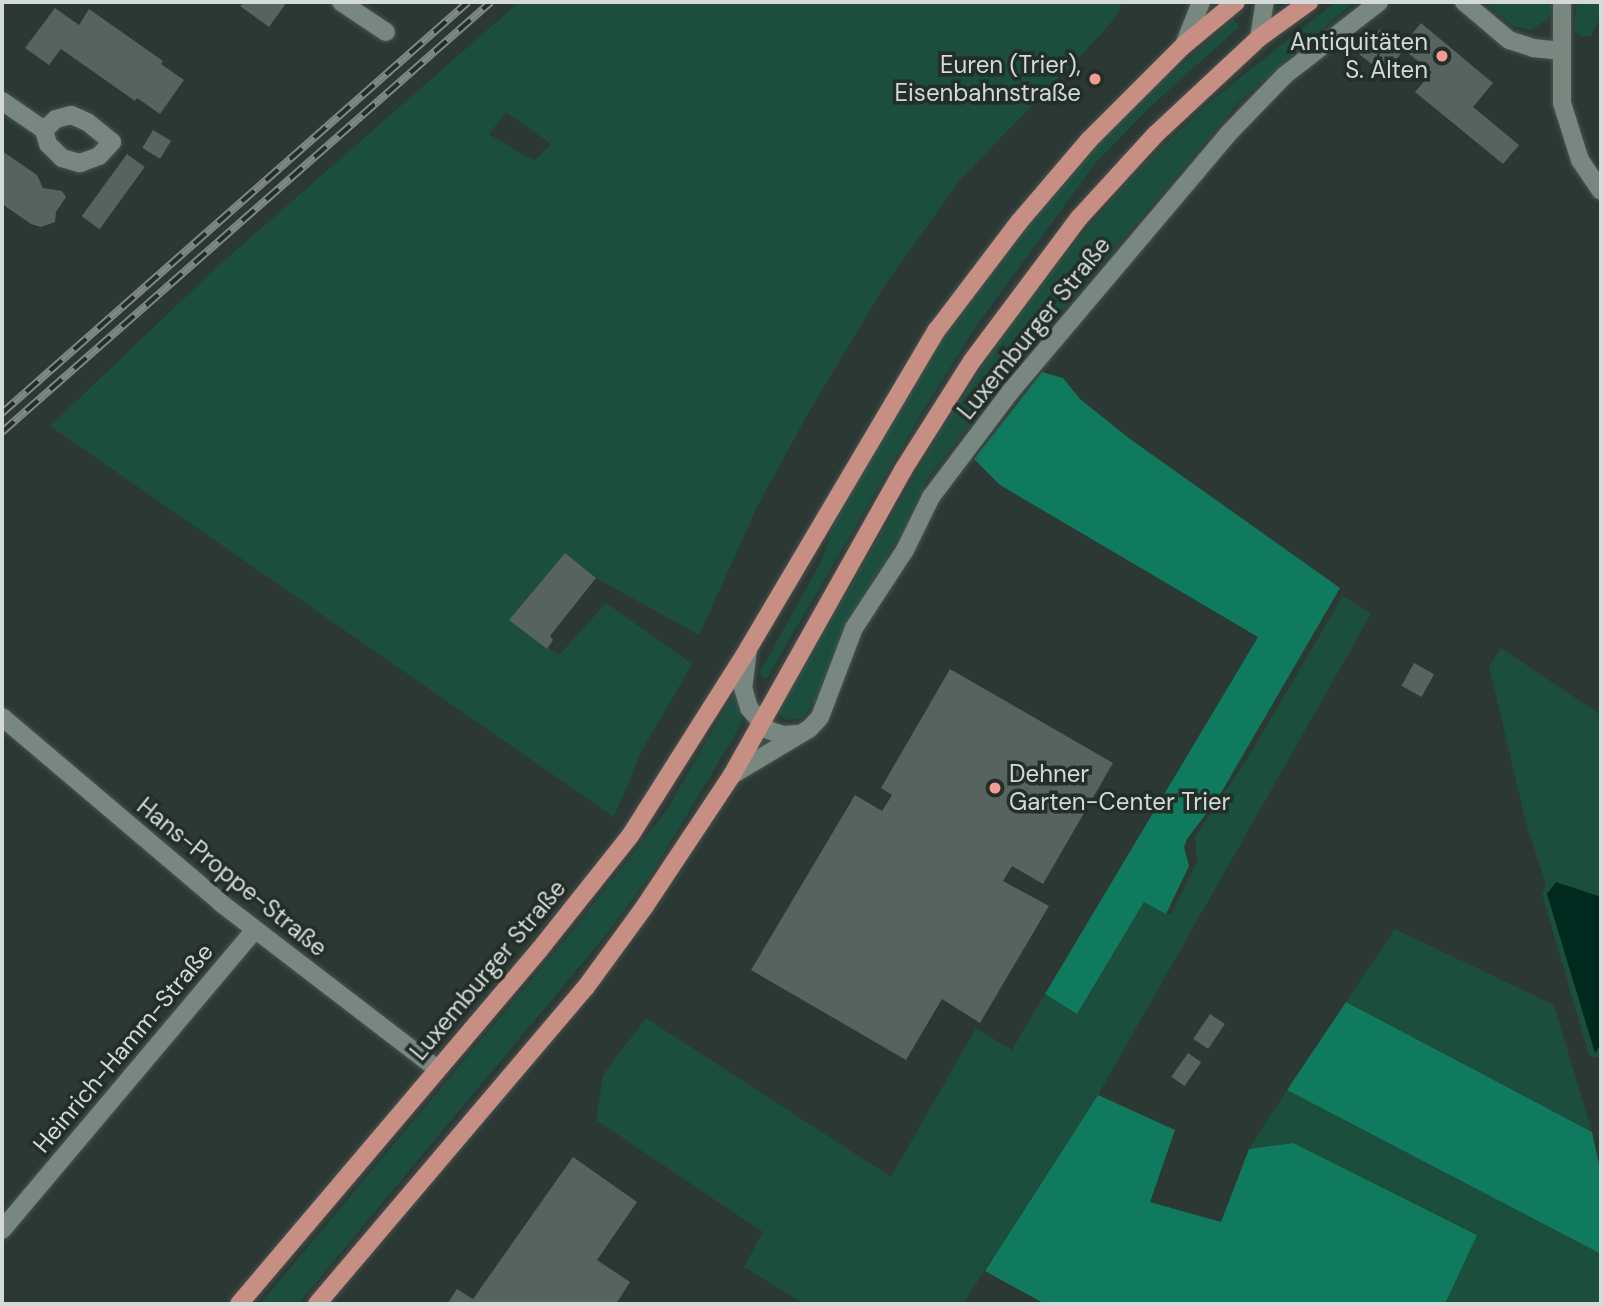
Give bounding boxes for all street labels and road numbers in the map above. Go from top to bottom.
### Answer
street label: Luxemburger Straße [952,231,1116,425]
street label: Hans-Proppe-Straße [131,792,333,962]
street label: Luxemburger Straße [404,874,572,1066]
street label: Heinrich-Hamm-Straße [27,938,219,1158]

